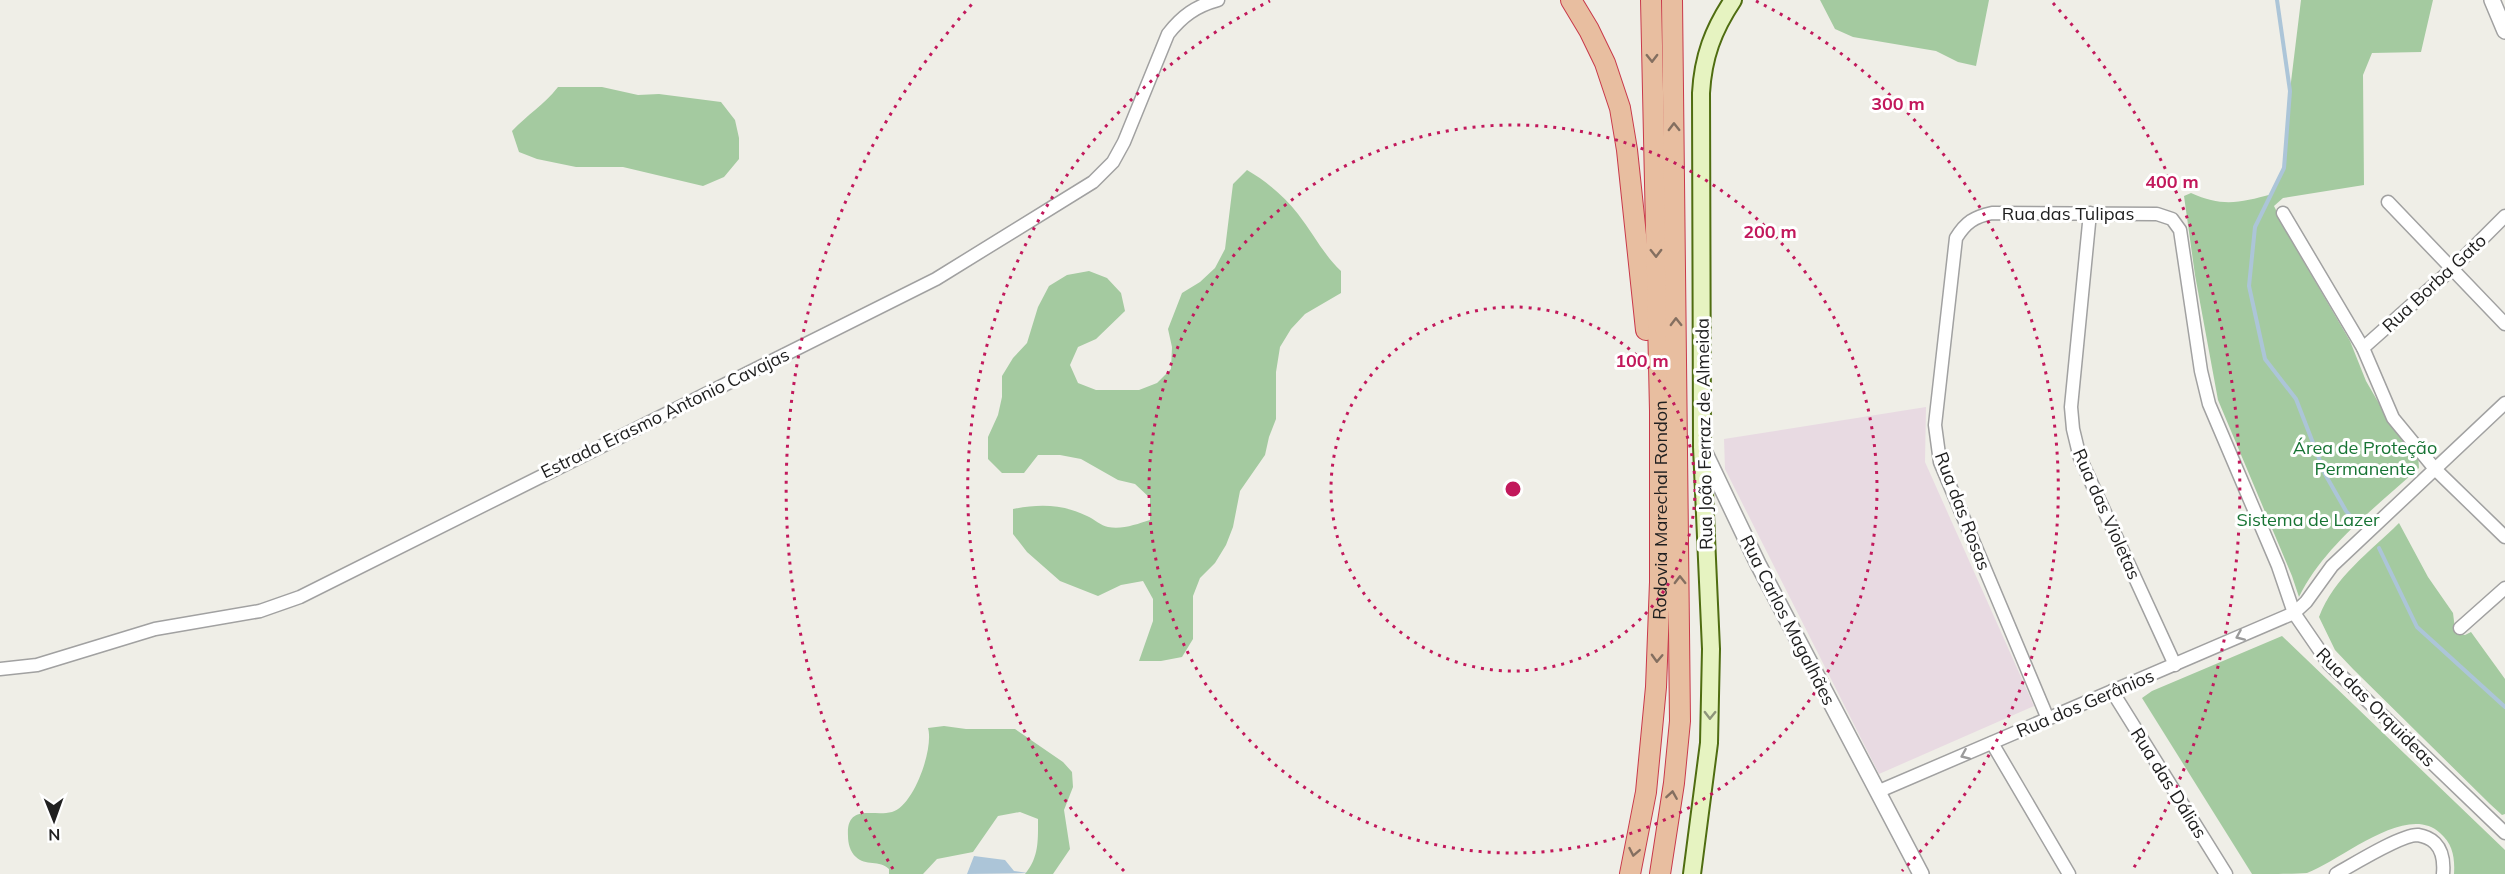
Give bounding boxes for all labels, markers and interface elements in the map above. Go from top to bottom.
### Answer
one-way arrow [1646,54,1658,63]
text: 300 m [1871,92,1925,115]
one-way arrow [1668,122,1680,131]
text: 400 m [2145,170,2199,193]
street label: Rua das Tulipas [2002,202,2134,225]
text: 200 m [1743,220,1797,243]
street label: Rua Borba Gato [2377,229,2491,337]
one-way arrow [1650,249,1662,258]
one-way arrow [1670,317,1682,326]
street label: Rua João Ferraz de Almeida [1690,318,1718,550]
street label: Estrada Erasmo Antonio Cavajas [537,343,793,483]
text: 100 m [1615,349,1669,372]
street label: Rodovia Marechal Rondon [1647,400,1672,620]
park label: Área de Proteção Permanente [2293,436,2437,480]
street label: Rua das Violetas [2068,445,2146,583]
street label: Rua das Rosas [1930,449,1996,573]
centre of rings [1503,479,1523,499]
park label: Sistema de Lazer [2236,508,2380,531]
street label: Rua Carlos Magalhães [1735,531,1841,709]
one-way arrow [1673,575,1686,584]
one-way arrow [2236,629,2247,641]
street label: Rua das Orquideas [2311,642,2441,772]
one-way arrow [1650,654,1663,663]
street label: Rua dos Gerânios [2013,664,2157,742]
one-way arrow [1703,710,1716,719]
street label: Rua das Dálias [2126,723,2212,843]
one-way arrow [1960,748,1971,760]
north arrow [24,790,84,850]
one-way arrow [1666,791,1678,800]
text: N [48,825,60,845]
one-way arrow [1628,846,1641,856]

